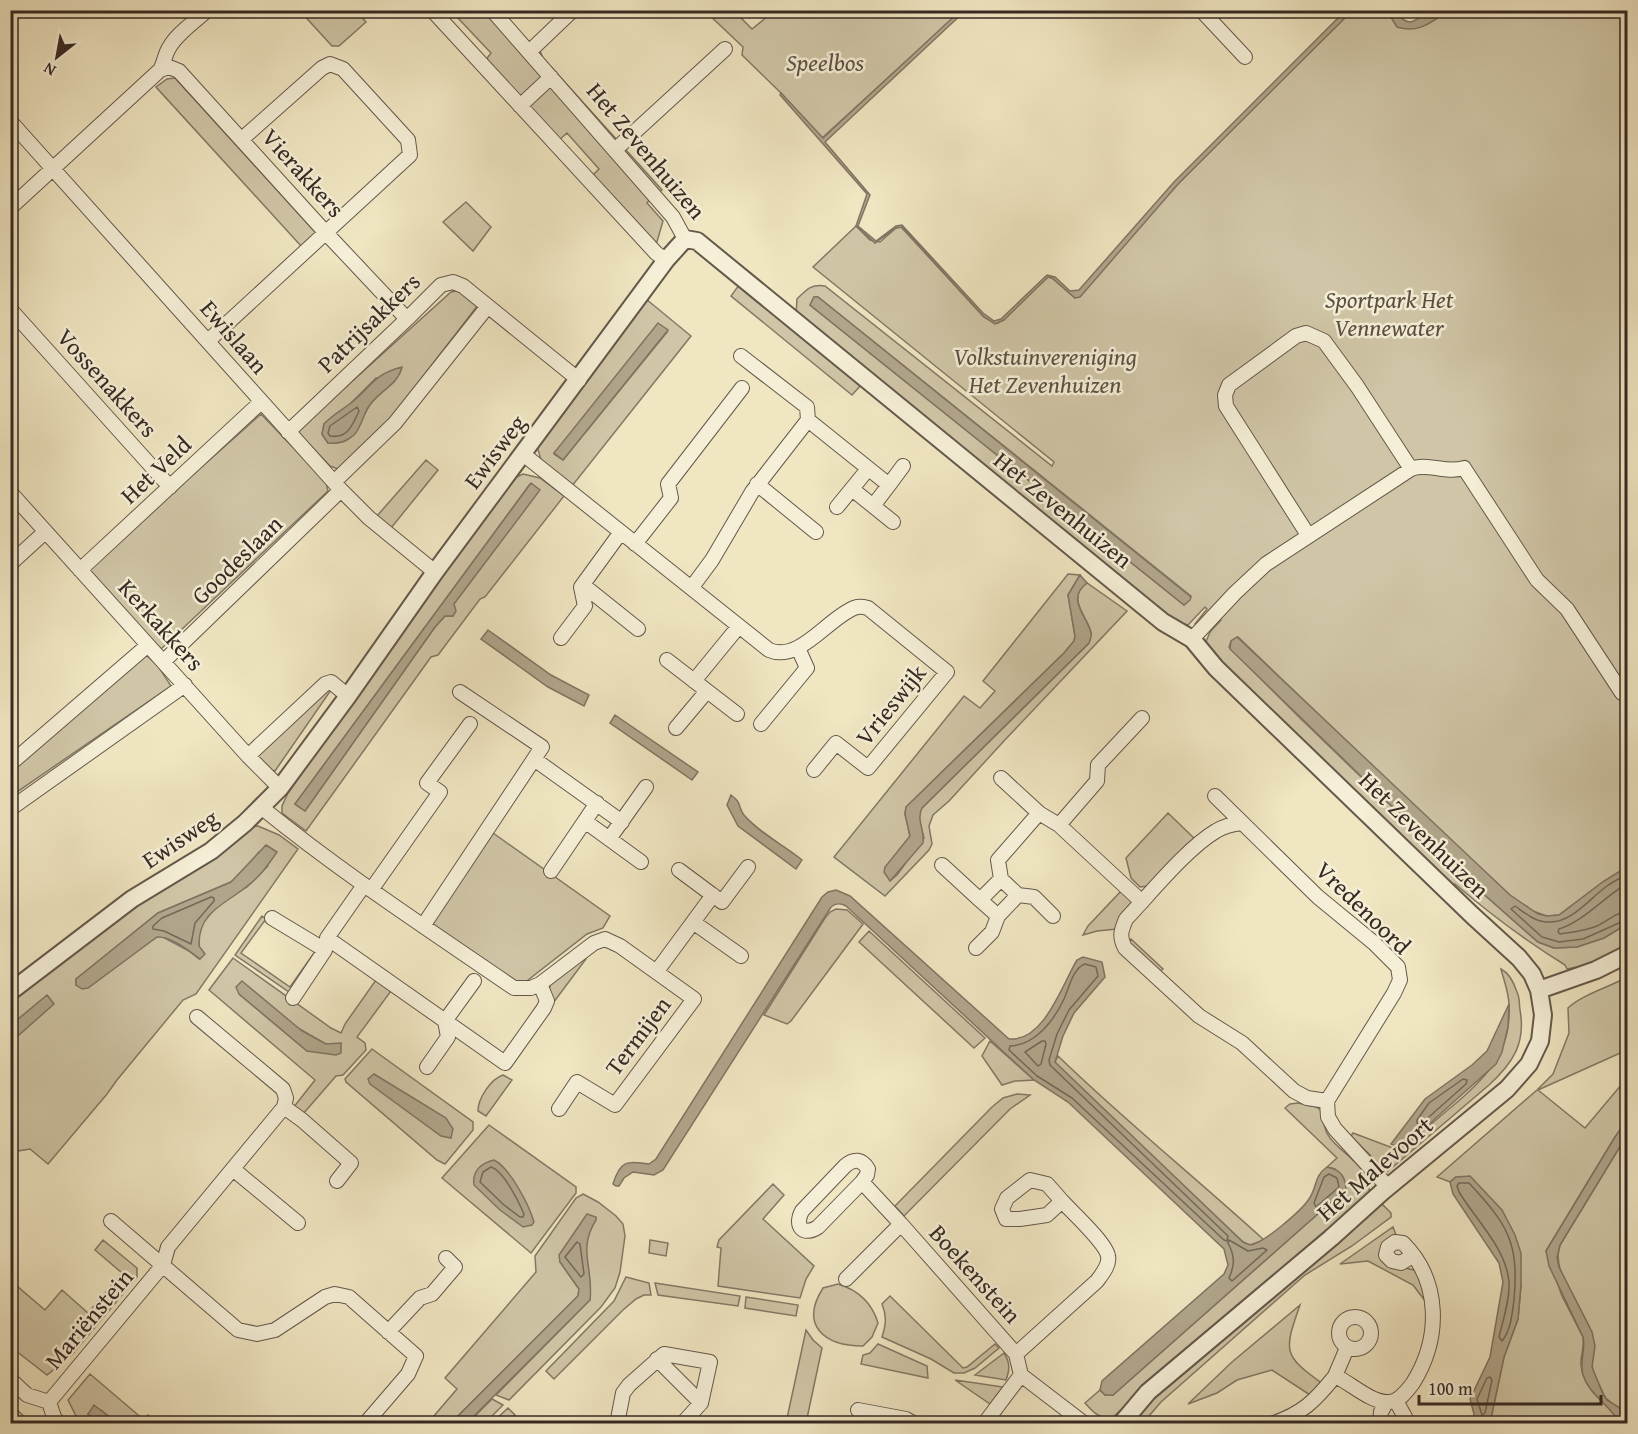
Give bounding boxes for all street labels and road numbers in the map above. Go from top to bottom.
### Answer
street label: Het Zevenhuizen [579,75,715,227]
street label: Vierakkers [254,120,353,225]
street label: Patrijsakkers [309,264,428,381]
street label: Ewislaan [192,292,277,382]
street label: Vossenakkers [49,320,166,445]
street label: Ewisweg [455,407,534,496]
street label: Het Veld [112,427,199,512]
street label: Het Zevenhuizen [986,443,1141,577]
street label: Goodeslaan [183,507,291,612]
street label: Kerkakkers [110,571,212,679]
street label: Vrieswijk [847,656,935,753]
street label: Het Zevenhuizen [1351,763,1498,906]
street label: Ewisweg [135,800,225,877]
street label: Vredenoord [1308,853,1419,962]
street label: Termijen [596,988,679,1083]
street label: Het Malevoort [1309,1108,1441,1229]
street label: Boekenstein [921,1216,1030,1331]
street label: Mariënstein [36,1260,142,1377]

